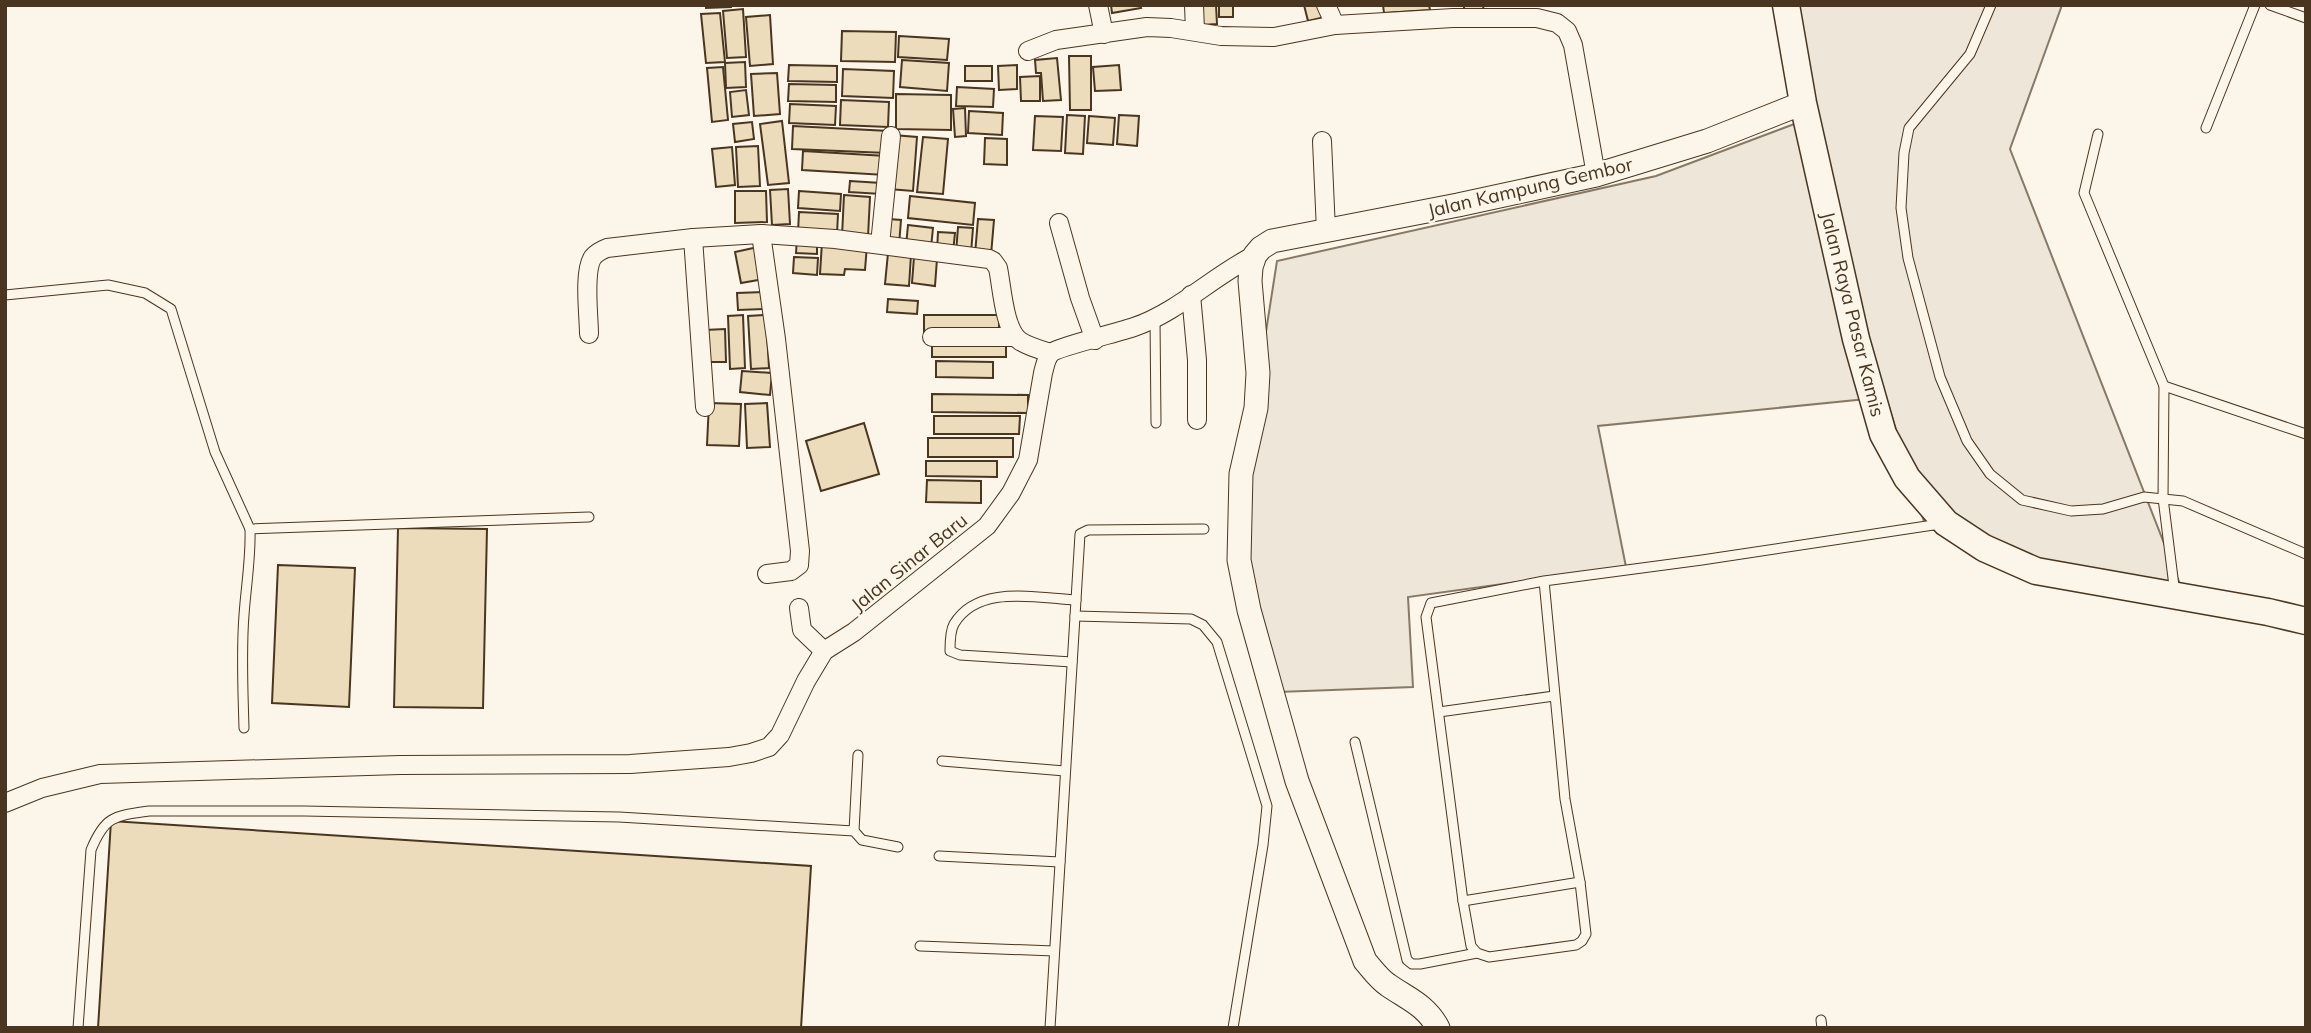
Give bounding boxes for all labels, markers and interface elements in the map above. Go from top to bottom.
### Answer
street label: Jalan Kampung Gembor [1425,152,1635,222]
street label: Jalan Raya Pasar Kamis [1816,209,1890,419]
street label: Jalan Sinar Baru [846,508,972,616]

